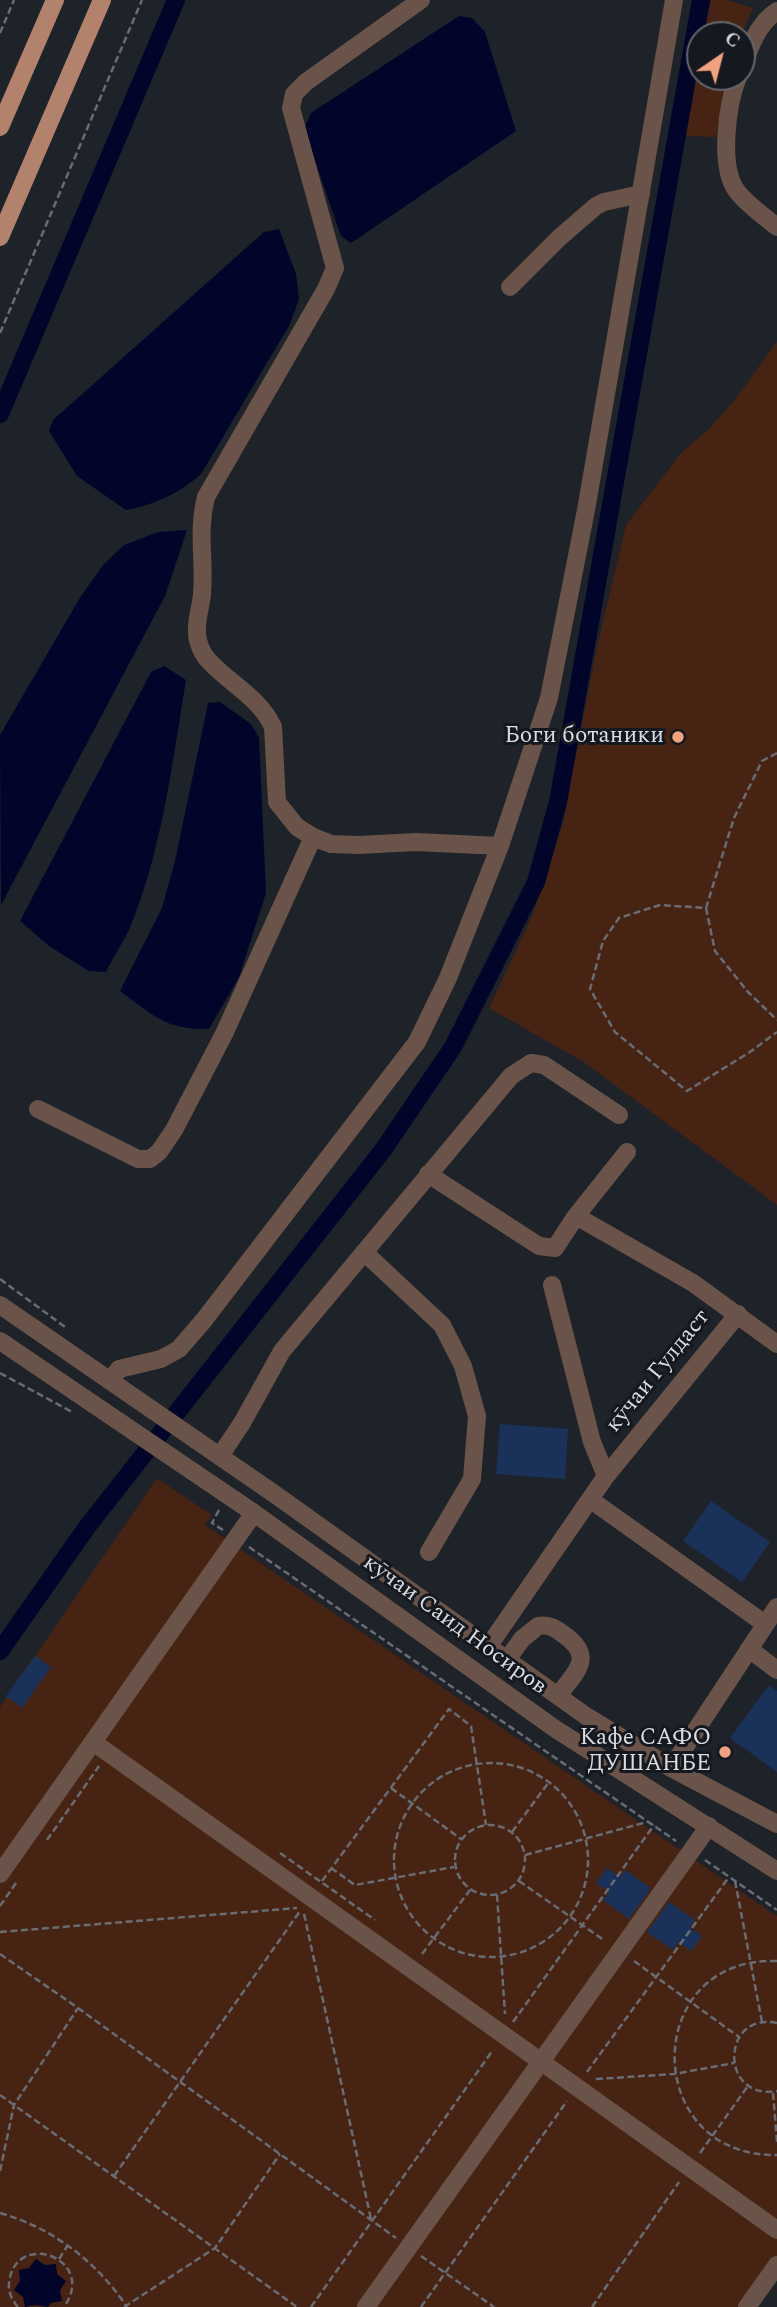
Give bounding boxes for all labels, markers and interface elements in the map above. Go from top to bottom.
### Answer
north arrow [686,21,756,91]
text: С [718,24,746,56]
place label: Боги ботаники [504,723,664,751]
marker: Боги ботаники [670,729,686,745]
street label: кӯчаи Гулдаст [601,1305,717,1439]
street label: кӯчаи Саид Носиров [357,1550,551,1702]
place label: Кафе САФО ДУШАНБЕ [580,1725,711,1779]
marker: Кафе САФО ДУШАНБЕ [717,1744,733,1760]

